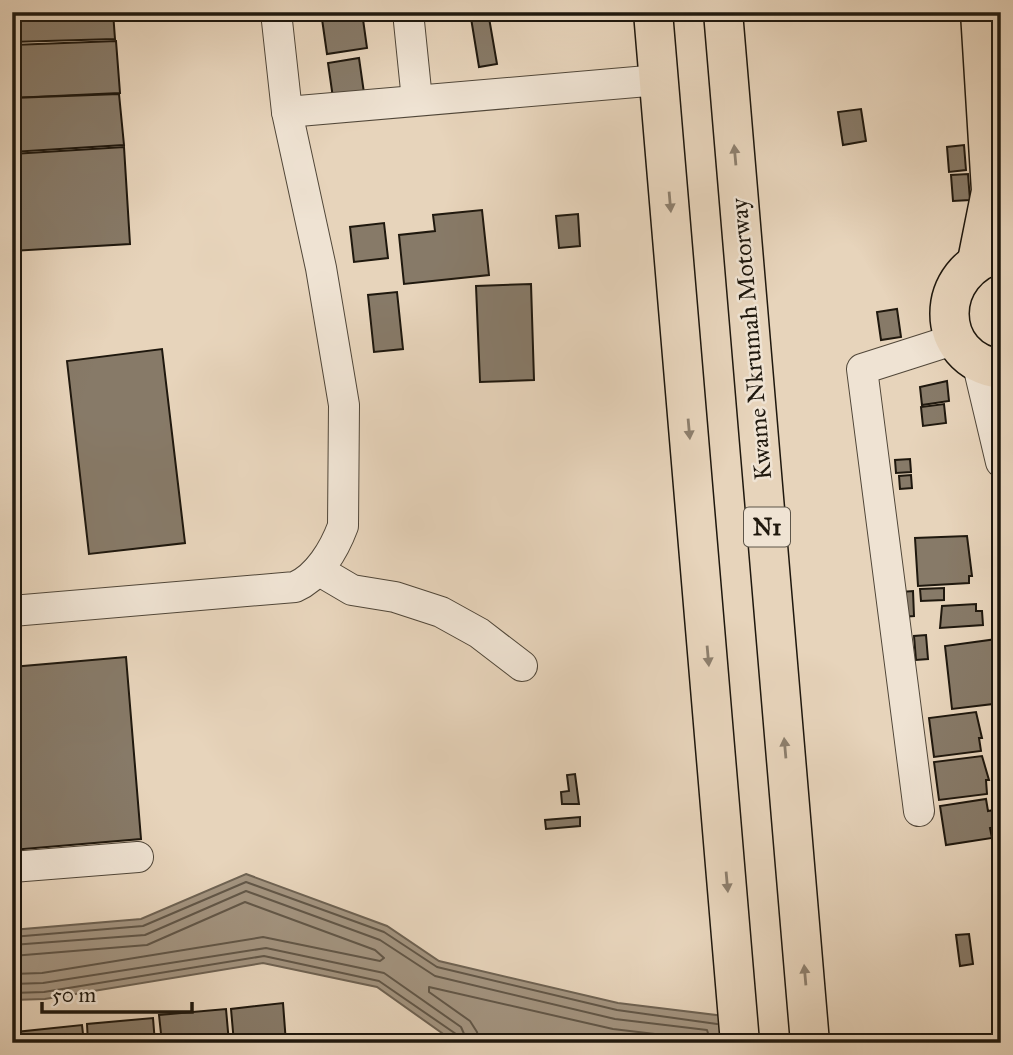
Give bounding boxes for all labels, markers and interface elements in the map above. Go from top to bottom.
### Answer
one-way arrow [729,144,740,166]
one-way arrow [665,192,676,214]
street label: Kwame Nkrumah Motorway [724,196,778,481]
one-way arrow [684,418,695,440]
road number: N1 [744,508,790,547]
one-way arrow [703,645,714,667]
one-way arrow [779,737,790,759]
one-way arrow [722,872,733,894]
one-way arrow [799,964,810,986]
scale bar [42,971,192,1015]
text: 50 m [52,982,97,1008]

